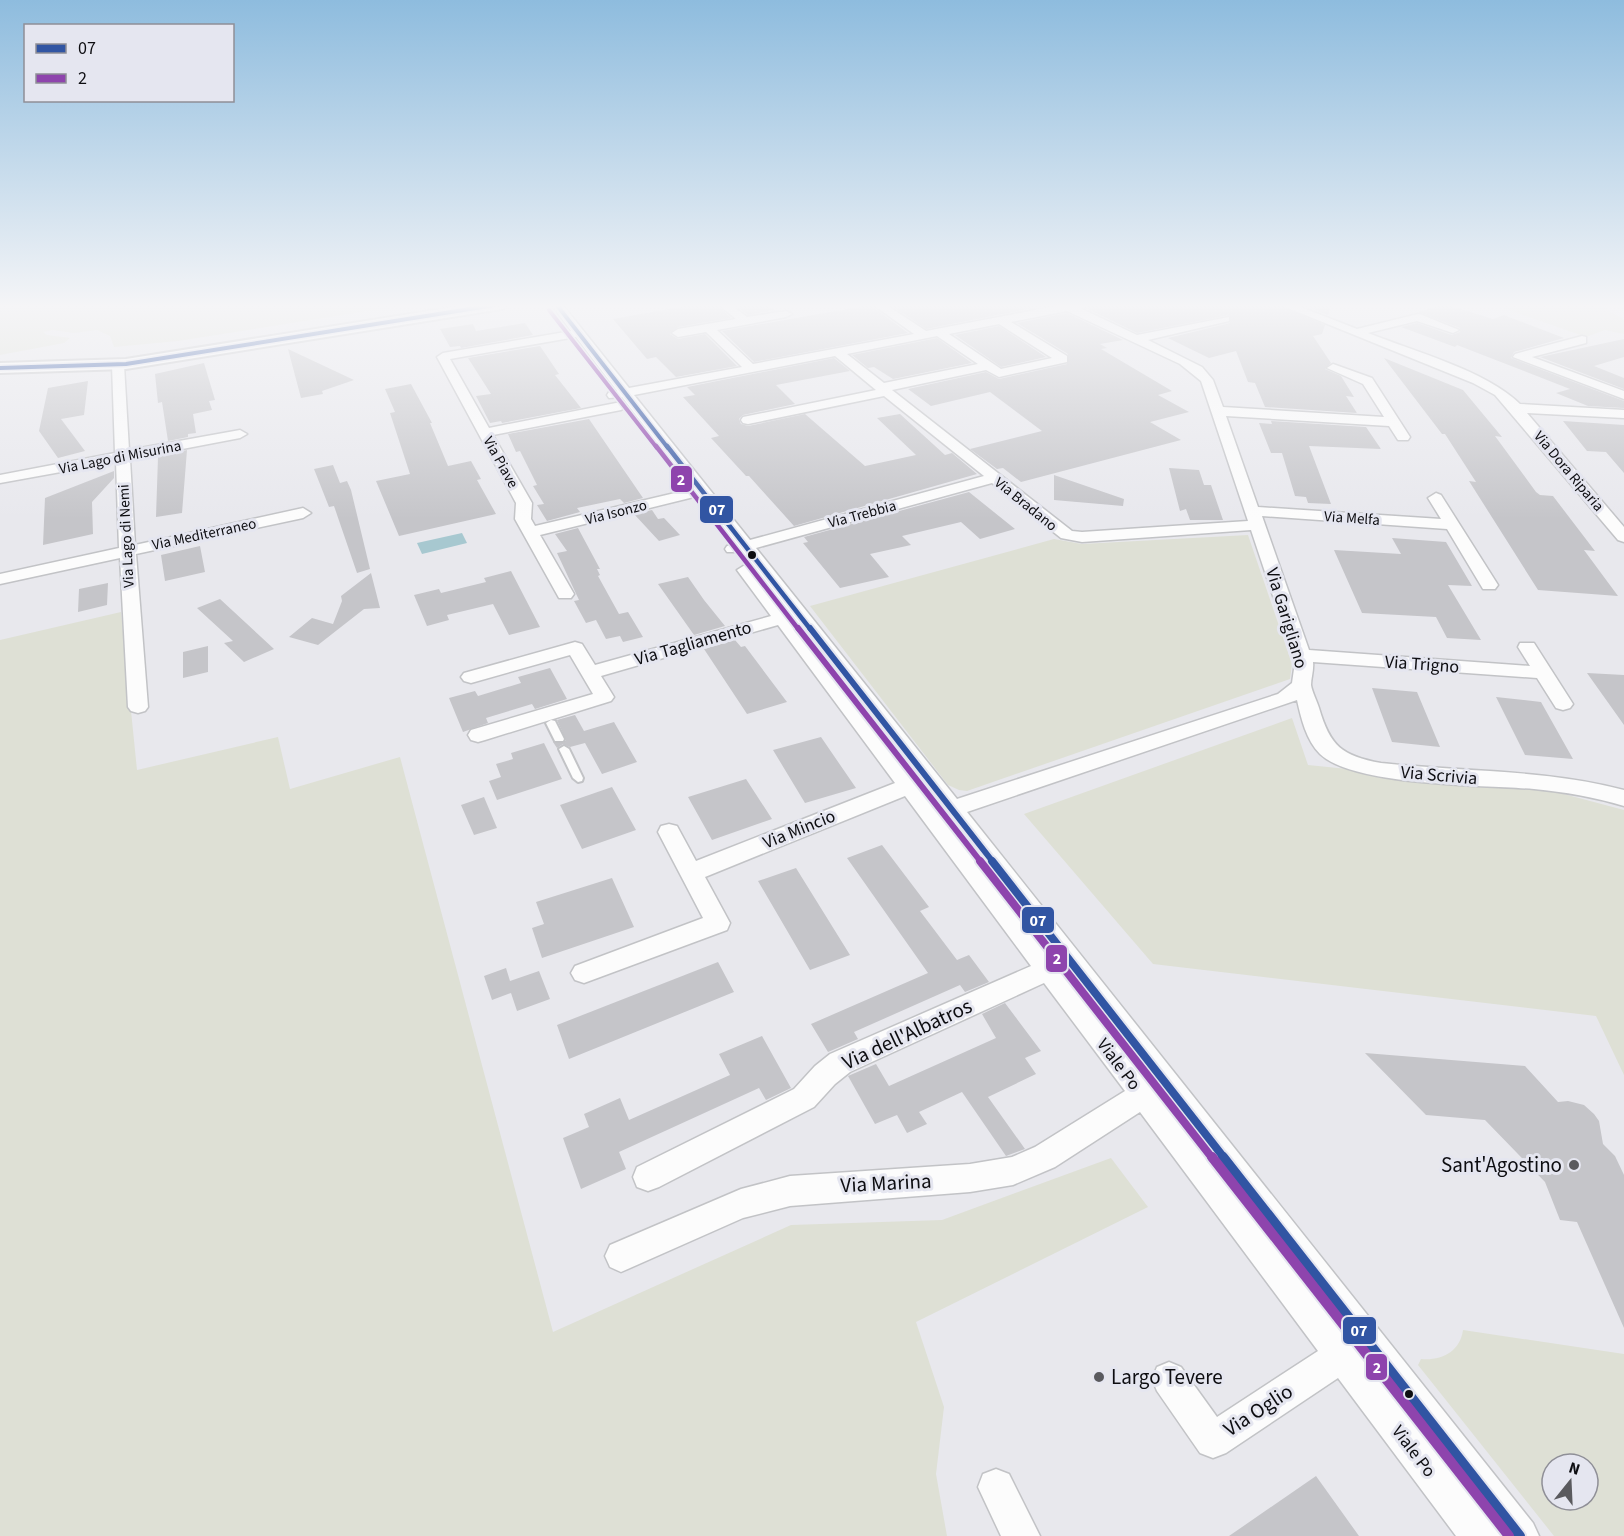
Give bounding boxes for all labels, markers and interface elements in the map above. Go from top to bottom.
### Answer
legend [24,24,234,102]
text: 07 [78,36,96,61]
text: 2 [78,66,87,91]
street label: Via Dora Riparia [1529,427,1609,516]
street label: Via Piave [478,433,523,492]
street label: Via Lago di Misurina [57,435,183,480]
line badge: 2 [670,465,693,493]
text: 2 [677,469,685,491]
street label: Via Bradano [990,472,1062,536]
street label: Via Lago di Nemi [113,484,140,588]
street label: Via Isonzo [583,495,649,530]
line badge: 07 [699,495,734,524]
street label: Via Trebbia [826,495,898,534]
text: 07 [709,499,725,521]
street label: Via Melfa [1323,506,1381,531]
street label: Via Mediterraneo [150,513,258,556]
unlabelled marker [746,549,758,561]
street label: Via Garigliano [1259,565,1314,672]
street label: Via Tagliamento [632,615,754,672]
street label: Via Trigno [1384,649,1460,680]
street label: Via Scrivia [1400,760,1478,791]
street label: Via Mincio [759,804,839,855]
line badge: 07 [1021,906,1055,934]
text: 07 [1030,910,1046,932]
line badge: 2 [1045,944,1068,973]
text: 2 [1053,948,1061,970]
street label: Via dell'Albatros [837,991,977,1077]
street label: Viale Po [1091,1033,1146,1096]
place label: Sant'Agostino [1441,1150,1562,1180]
marker: Sant'Agostino [1567,1158,1581,1172]
street label: Via Marina [840,1166,932,1200]
line badge: 07 [1342,1316,1377,1345]
text: 07 [1351,1320,1367,1342]
line badge: 2 [1365,1353,1388,1381]
text: 2 [1373,1357,1381,1379]
place label: Largo Tevere [1111,1362,1223,1392]
marker: Largo Tevere [1092,1370,1106,1384]
street label: Via Oglio [1217,1376,1299,1444]
unlabelled marker [1403,1388,1415,1400]
street label: Viale Po [1386,1420,1441,1483]
north arrow [1540,1452,1600,1512]
text: N [1566,1457,1583,1481]

